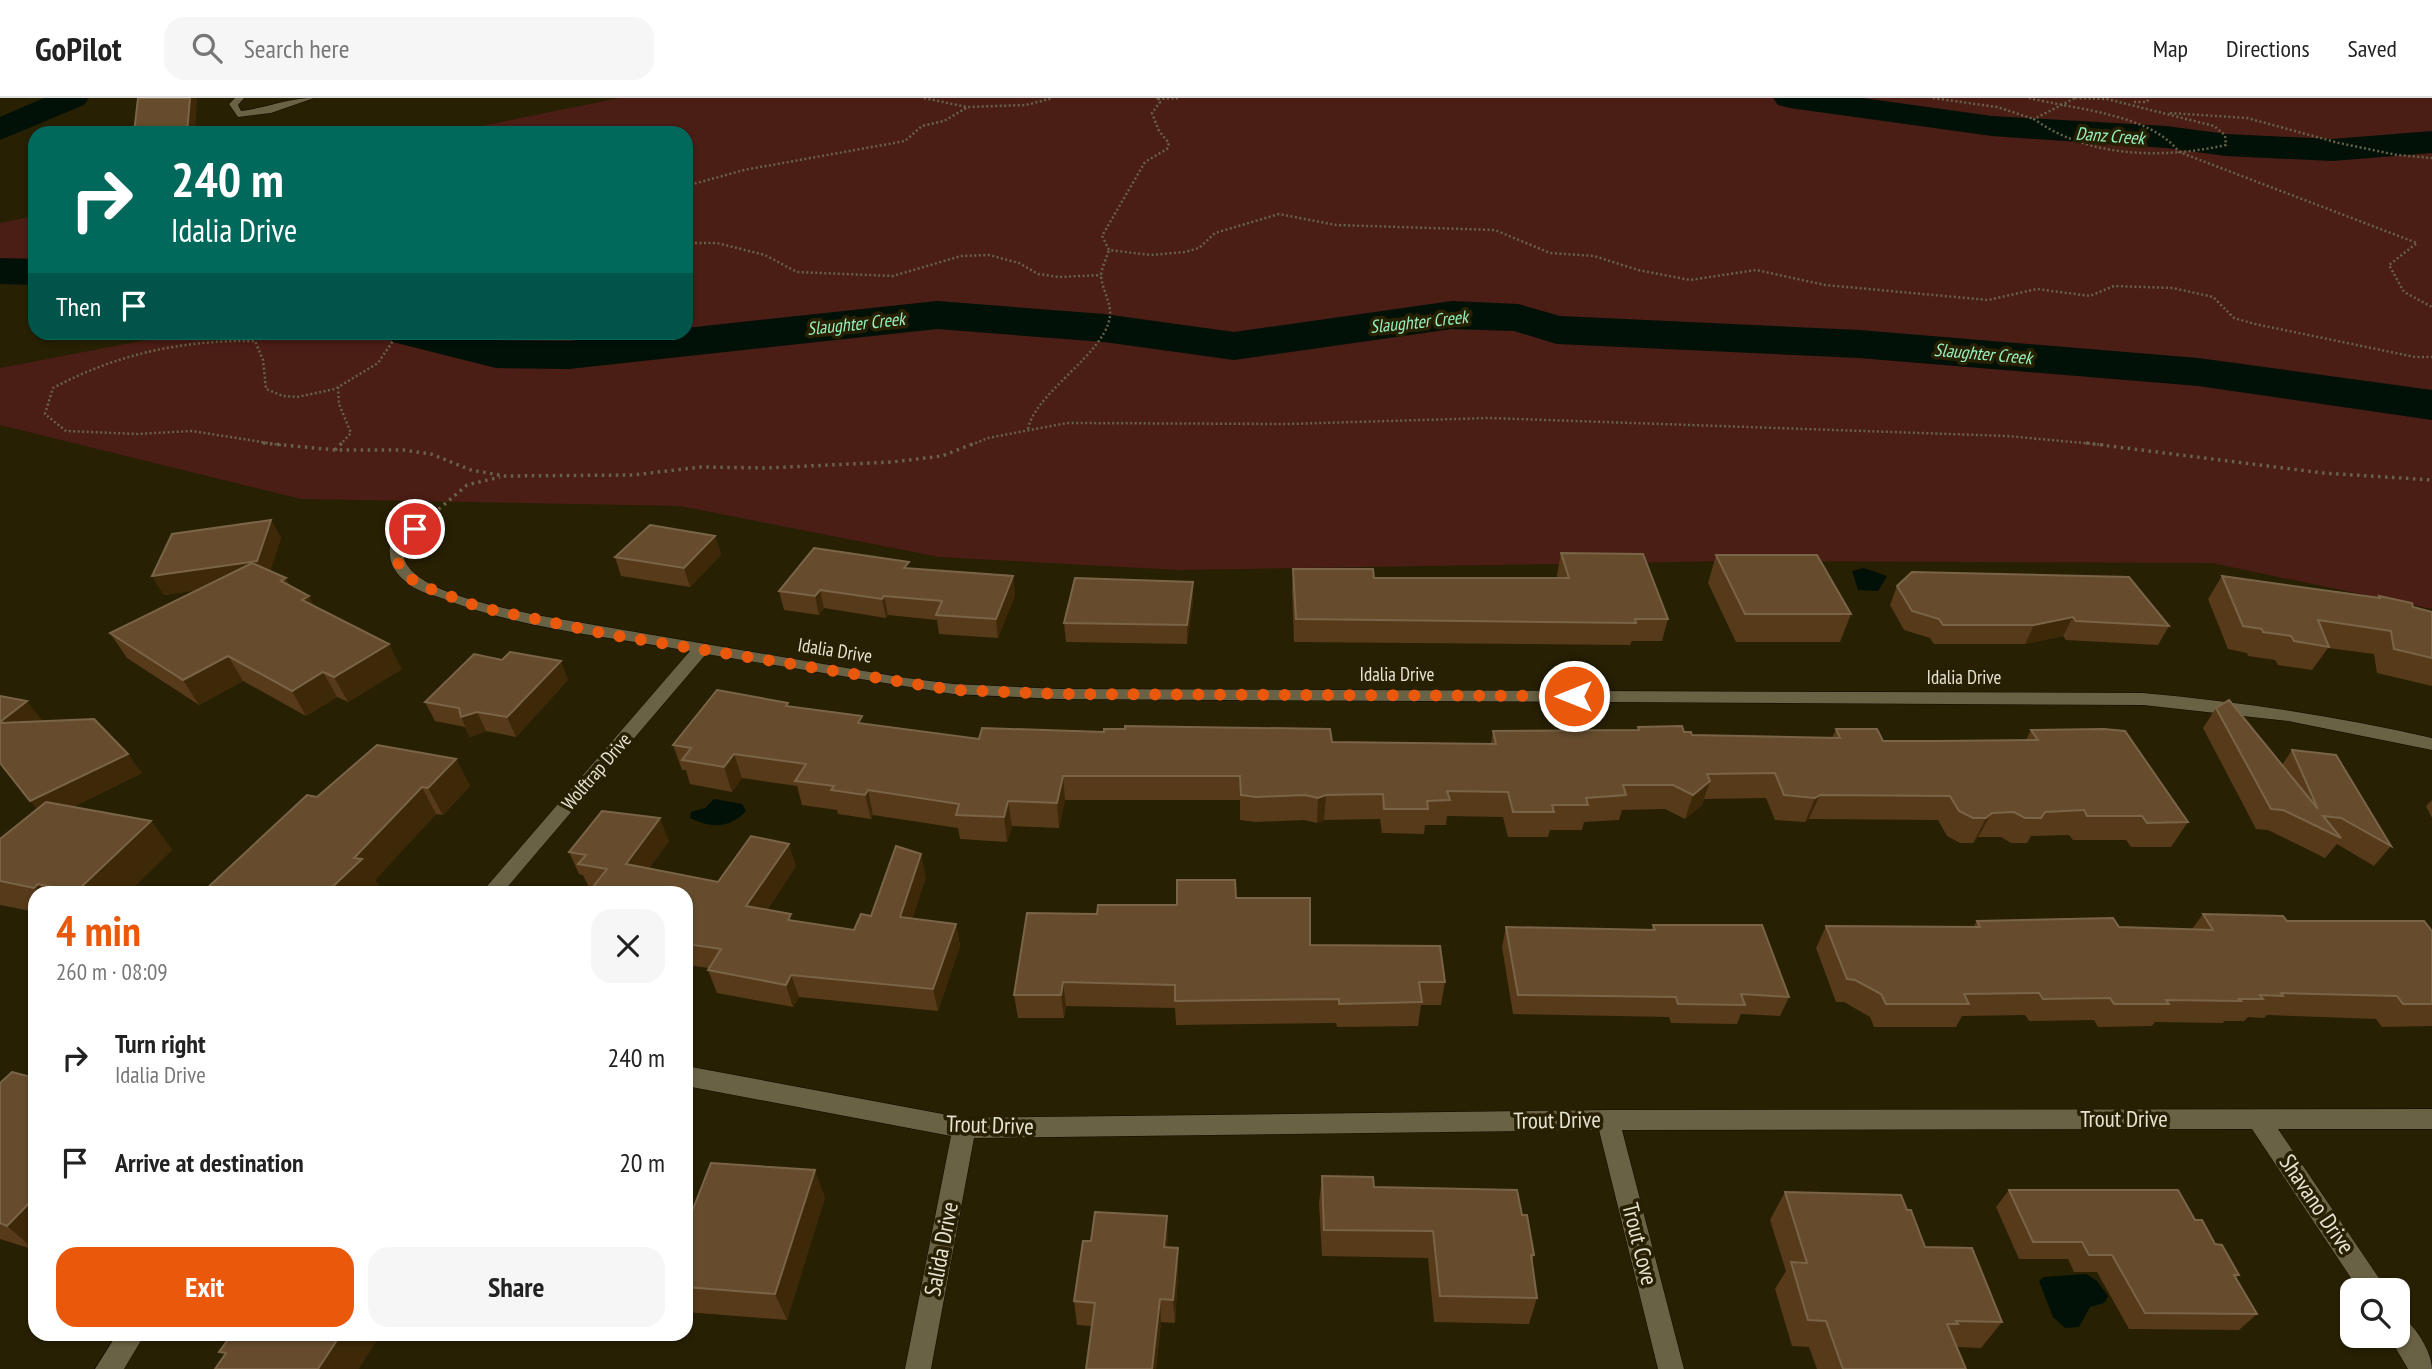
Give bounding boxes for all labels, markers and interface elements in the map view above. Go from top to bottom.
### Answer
search box [164,17,654,80]
text: GoPilot [35,27,122,70]
icon: search [188,29,226,67]
text: Search here [244,32,349,65]
text: Map [2153,33,2188,64]
text: Directions [2226,33,2310,64]
text: Saved [2348,33,2397,64]
water label: Danz Creek [2075,122,2147,150]
text: 240 m [171,147,284,211]
icon: right [56,154,147,245]
text: Idalia Drive [171,209,297,251]
icon: arrive [115,287,153,325]
text: Then [56,290,101,323]
water label: Slaughter Creek [1369,305,1471,338]
water label: Slaughter Creek [806,307,908,340]
water label: Slaughter Creek [1933,338,2035,369]
pin [385,499,445,559]
icon: arrive [396,510,434,548]
street label: Idalia Drive [796,632,874,668]
position arrow [1537,659,1611,733]
street label: Idalia Drive [1360,662,1435,686]
street label: Idalia Drive [1927,665,2002,689]
street label: Wolftrap Drive [556,727,636,814]
text: 4 min [56,903,141,958]
button: close [591,909,665,983]
text: 260 m · 08:09 [56,957,168,986]
text: Turn right [115,1027,206,1060]
icon: right [56,1039,94,1077]
text: 240 m [607,1041,665,1074]
text: Idalia Drive [115,1060,206,1089]
street label: Trout Drive [1513,1104,1601,1135]
street label: Trout Drive [2080,1104,2168,1133]
street label: Trout Drive [946,1108,1034,1141]
icon: arrive [56,1144,94,1182]
text: Arrive at destination [115,1146,304,1179]
text: 20 m [619,1146,665,1179]
street label: Shavano Drive [2274,1148,2361,1259]
street label: Salida Drive [917,1199,964,1298]
street label: Trout Cove [1616,1200,1665,1288]
button: Exit [56,1247,354,1327]
button: Share [368,1247,665,1327]
map controls [2340,1278,2410,1348]
button: search [2340,1278,2410,1348]

